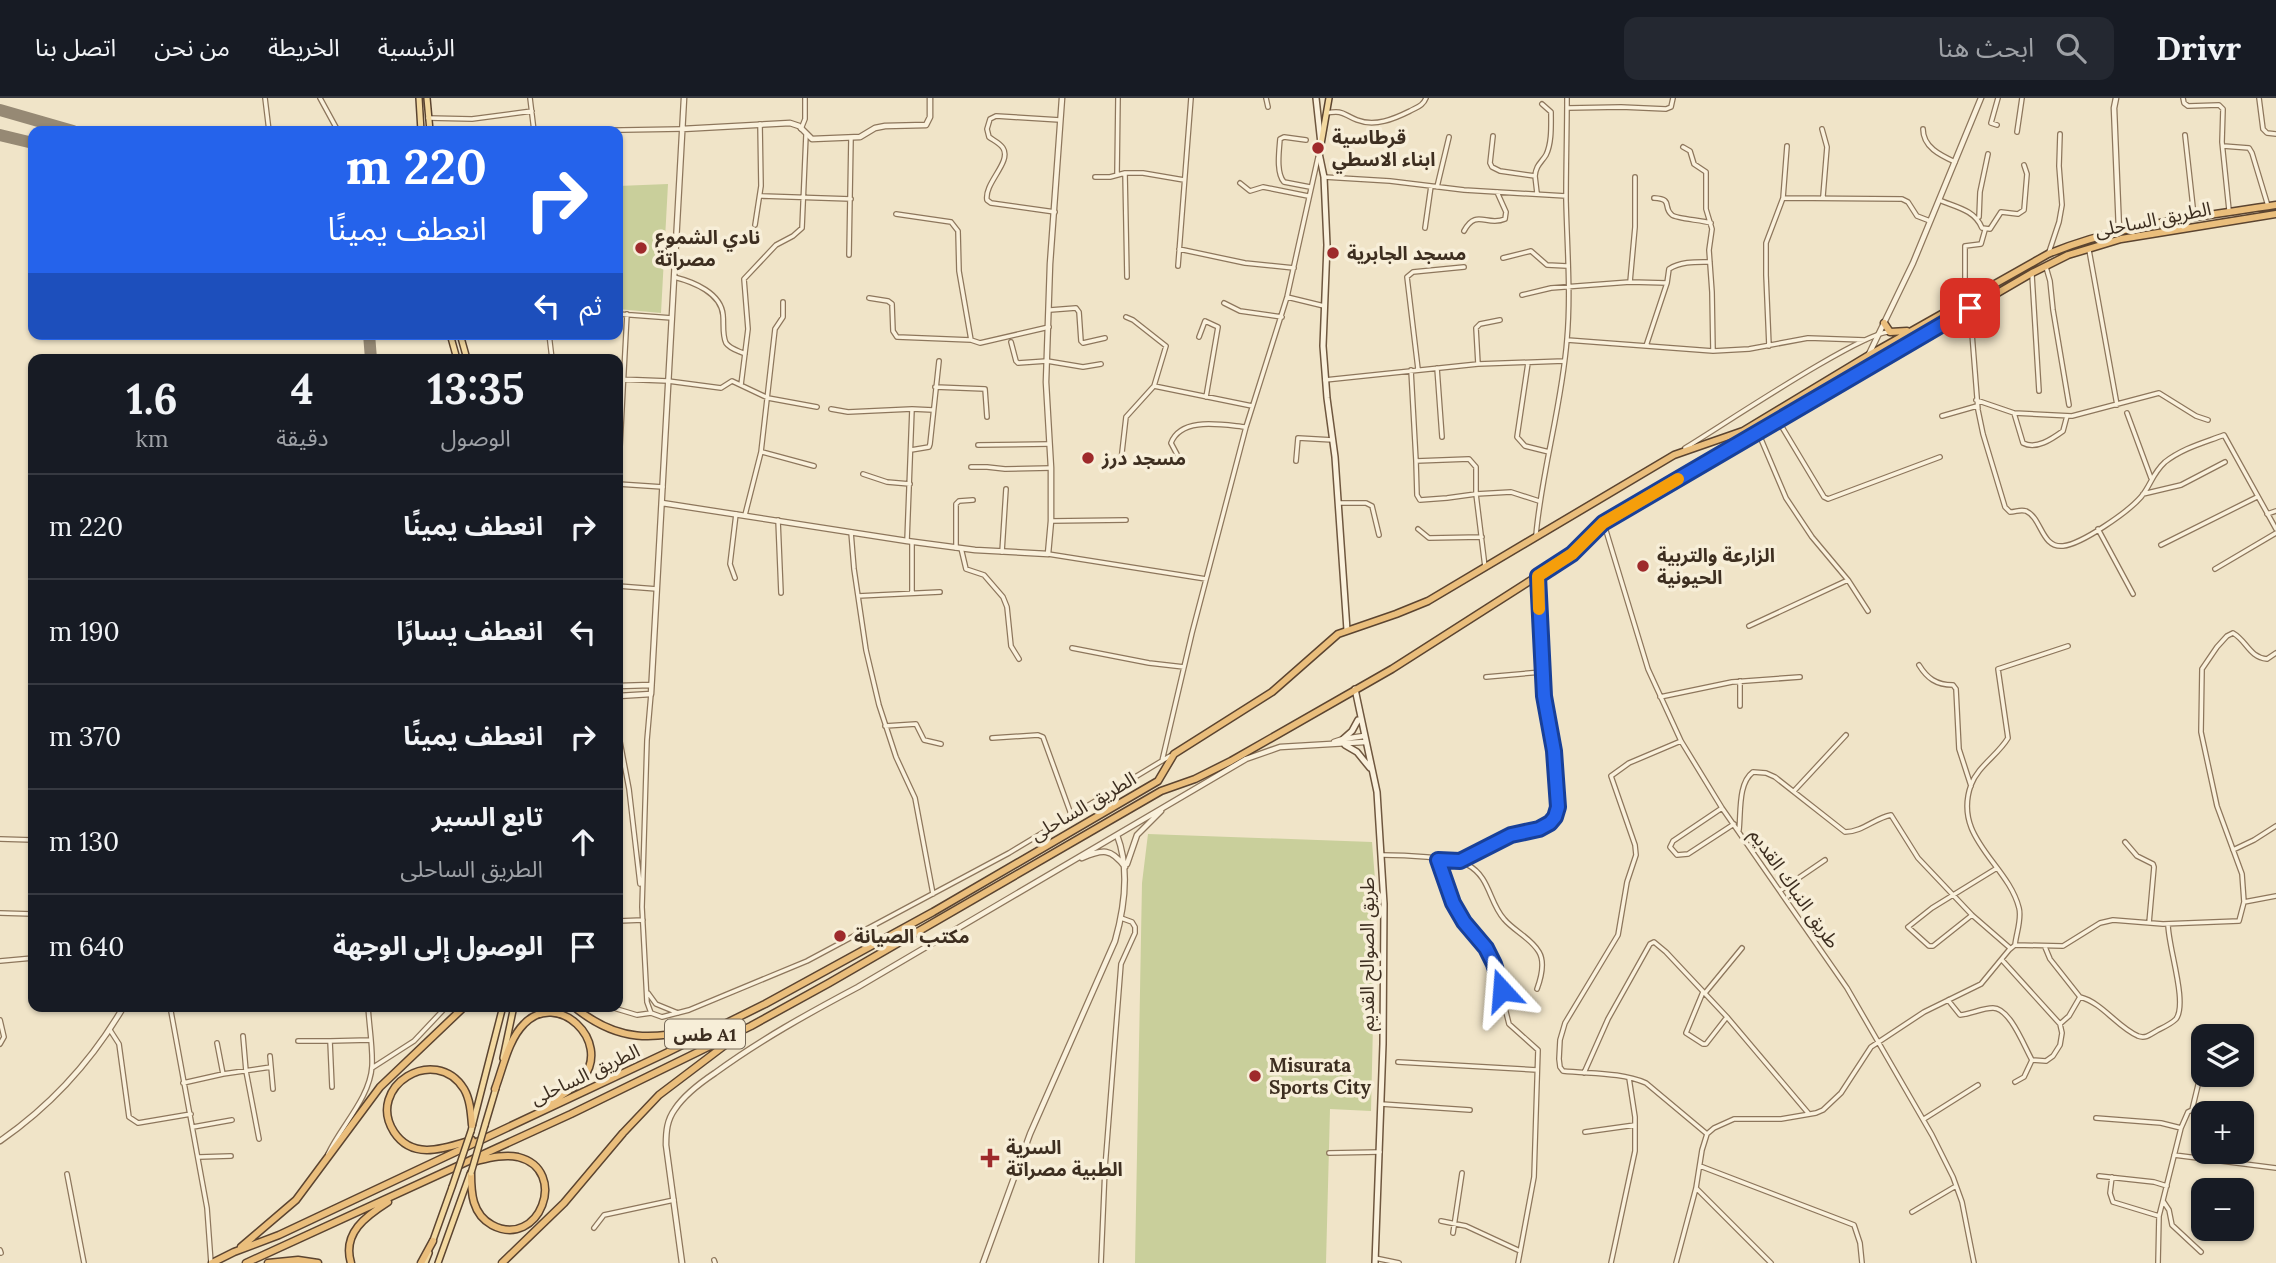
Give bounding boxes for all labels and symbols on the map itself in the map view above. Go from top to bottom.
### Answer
place label: قرطاسية ابناء الاسطي [1332,125,1435,174]
marker: قرطاسية ابناء الاسطي [1310,140,1326,156]
street label: الطريق الساحلى [2093,196,2213,242]
place label: نادي الشموع مصراتة [655,225,760,271]
marker: نادي الشموع مصراتة [633,240,649,256]
place label: مسجد الجابرية [1347,241,1466,265]
marker: مسجد الجابرية [1325,245,1341,261]
pin [1940,278,2000,338]
place label: مسجد درز [1101,446,1186,470]
marker: مسجد درز [1080,450,1096,466]
place label: الزارعة والتربية الحيونية [1657,543,1775,589]
marker: الزارعة والتربية الحيونية [1635,558,1651,574]
street label: الطريق الساحلى [1026,766,1140,846]
street label: طريق النباك القديم [1742,823,1845,954]
street label: طريق الصوالح القديم [1355,877,1382,1031]
place label: مكتب الصيانة [854,924,969,948]
marker: مكتب الصيانة [832,928,848,944]
position arrow [1465,953,1539,1027]
road number: طس A1 [665,1020,745,1049]
street label: الطريق الساحلى [526,1038,644,1110]
place label: Misurata Sports City [1269,1053,1372,1099]
marker: Misurata Sports City [1247,1068,1263,1084]
place label: السرية الطبية مصراتة [1006,1135,1123,1181]
marker: السرية الطبية مصراتة [980,1148,1000,1168]

